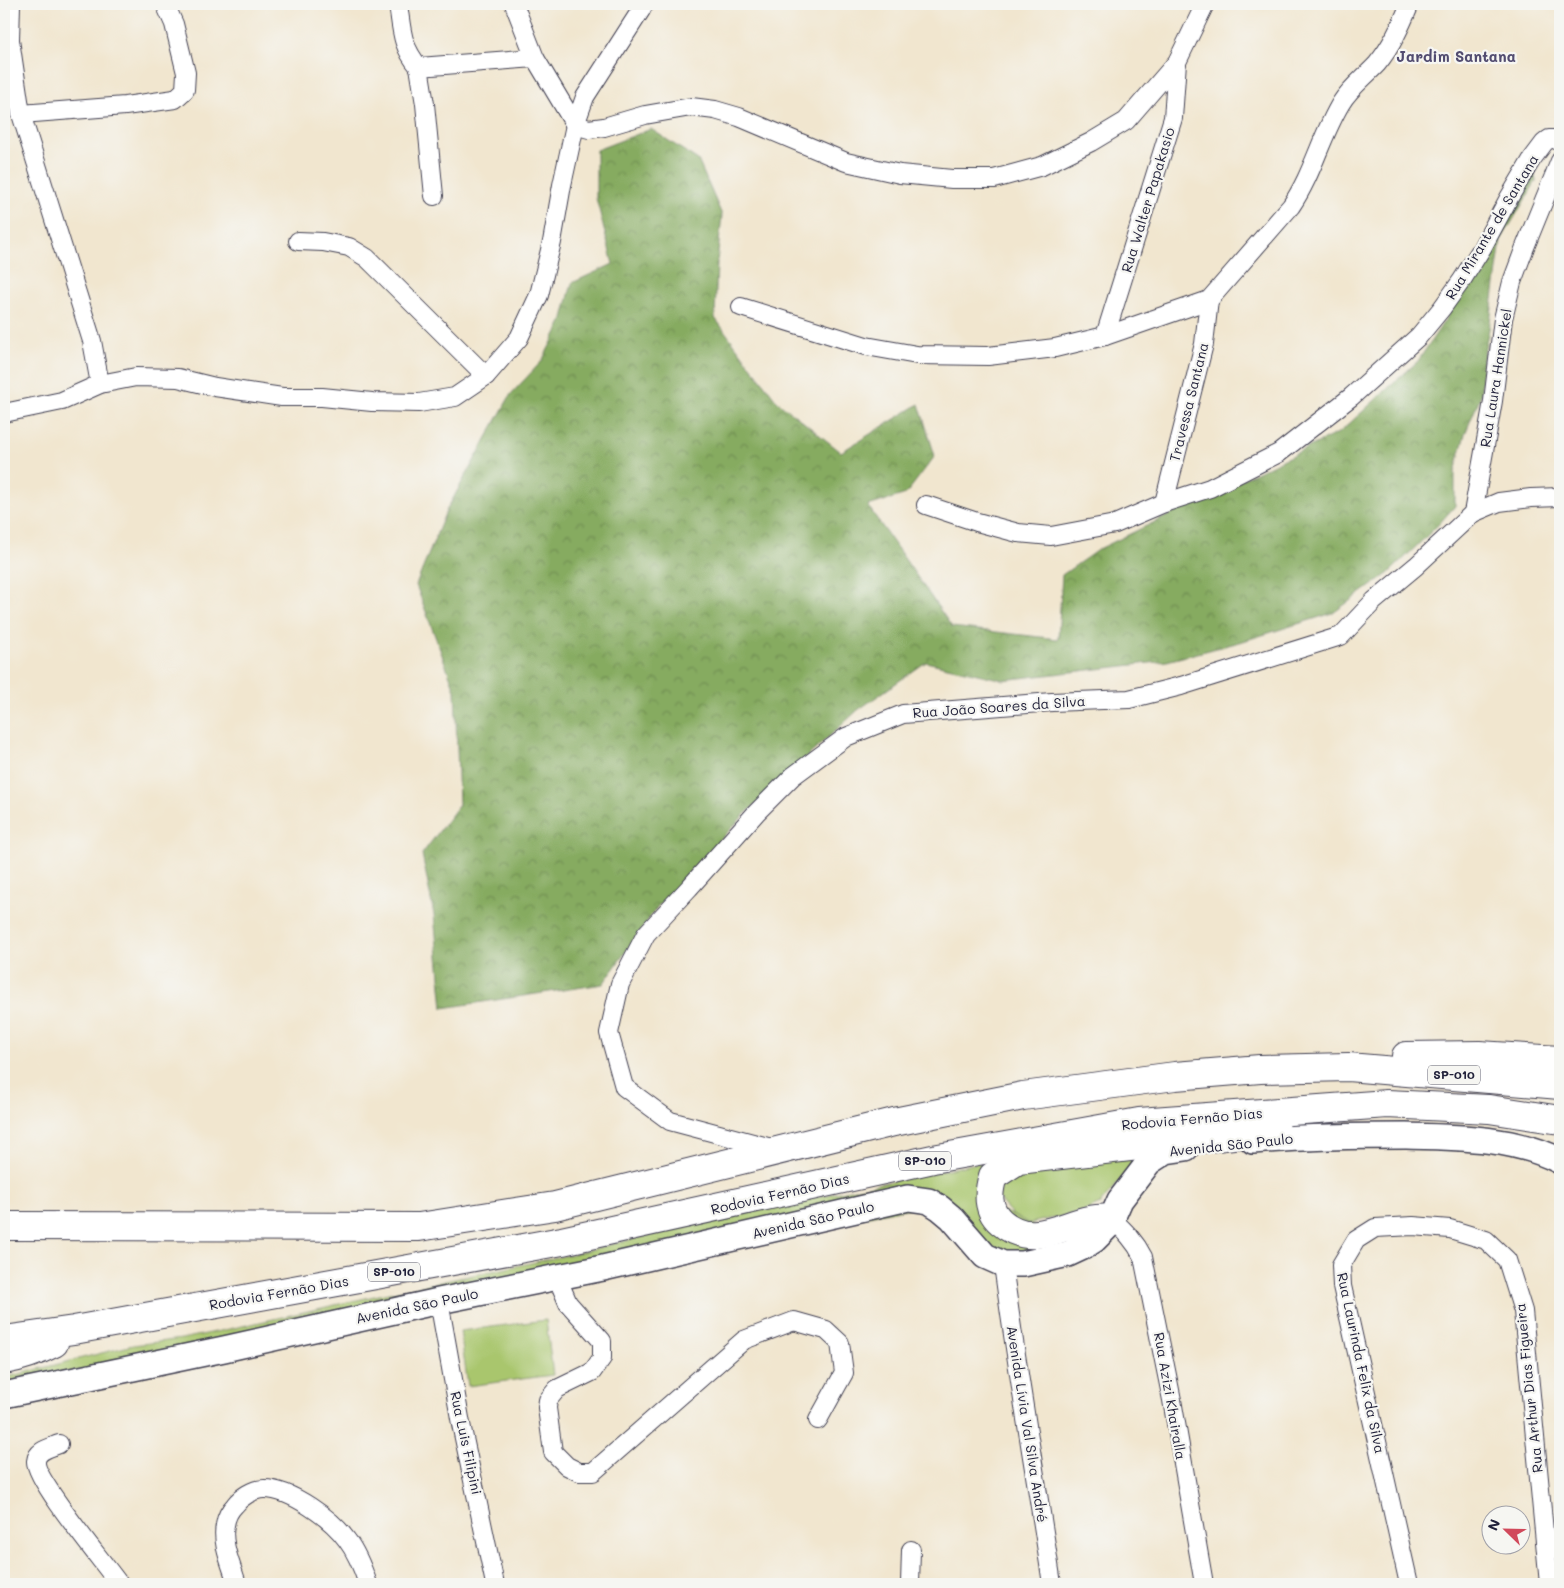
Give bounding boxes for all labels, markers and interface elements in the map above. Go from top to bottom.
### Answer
district label: Jardim Santana [1396,46,1516,66]
street label: Rua Walter Papakasio [1116,125,1179,275]
street label: Rua Mirante de Santana [1441,151,1542,303]
street label: Rua Laura Hannickel [1475,307,1516,449]
street label: Travessa Santana [1165,340,1213,463]
street label: Rua João Soares da Silva [912,691,1086,722]
road number: SP-010 [1428,1066,1480,1084]
street label: Rodovia Fernão Dias [1121,1103,1263,1134]
street label: Avenida São Paulo [1168,1129,1294,1160]
road number: SP-010 [899,1152,951,1170]
street label: Rodovia Fernão Dias [709,1168,851,1219]
street label: Avenida São Paulo [750,1196,876,1243]
road number: SP-010 [368,1262,420,1282]
street label: Rodovia Fernão Dias [208,1271,350,1314]
street label: Rua Laurinda Felix da Silva [1333,1271,1390,1455]
street label: Avenida São Paulo [354,1283,480,1328]
street label: Rua Arthur Dias Figueira [1510,1302,1547,1474]
street label: Avenida Lívia Val Silva André [1003,1324,1052,1524]
street label: Rua Azizi Khairalla [1150,1331,1191,1461]
street label: Rua Luis Filipini [446,1389,487,1496]
north arrow [1482,1506,1532,1556]
text: N [1483,1516,1504,1533]

